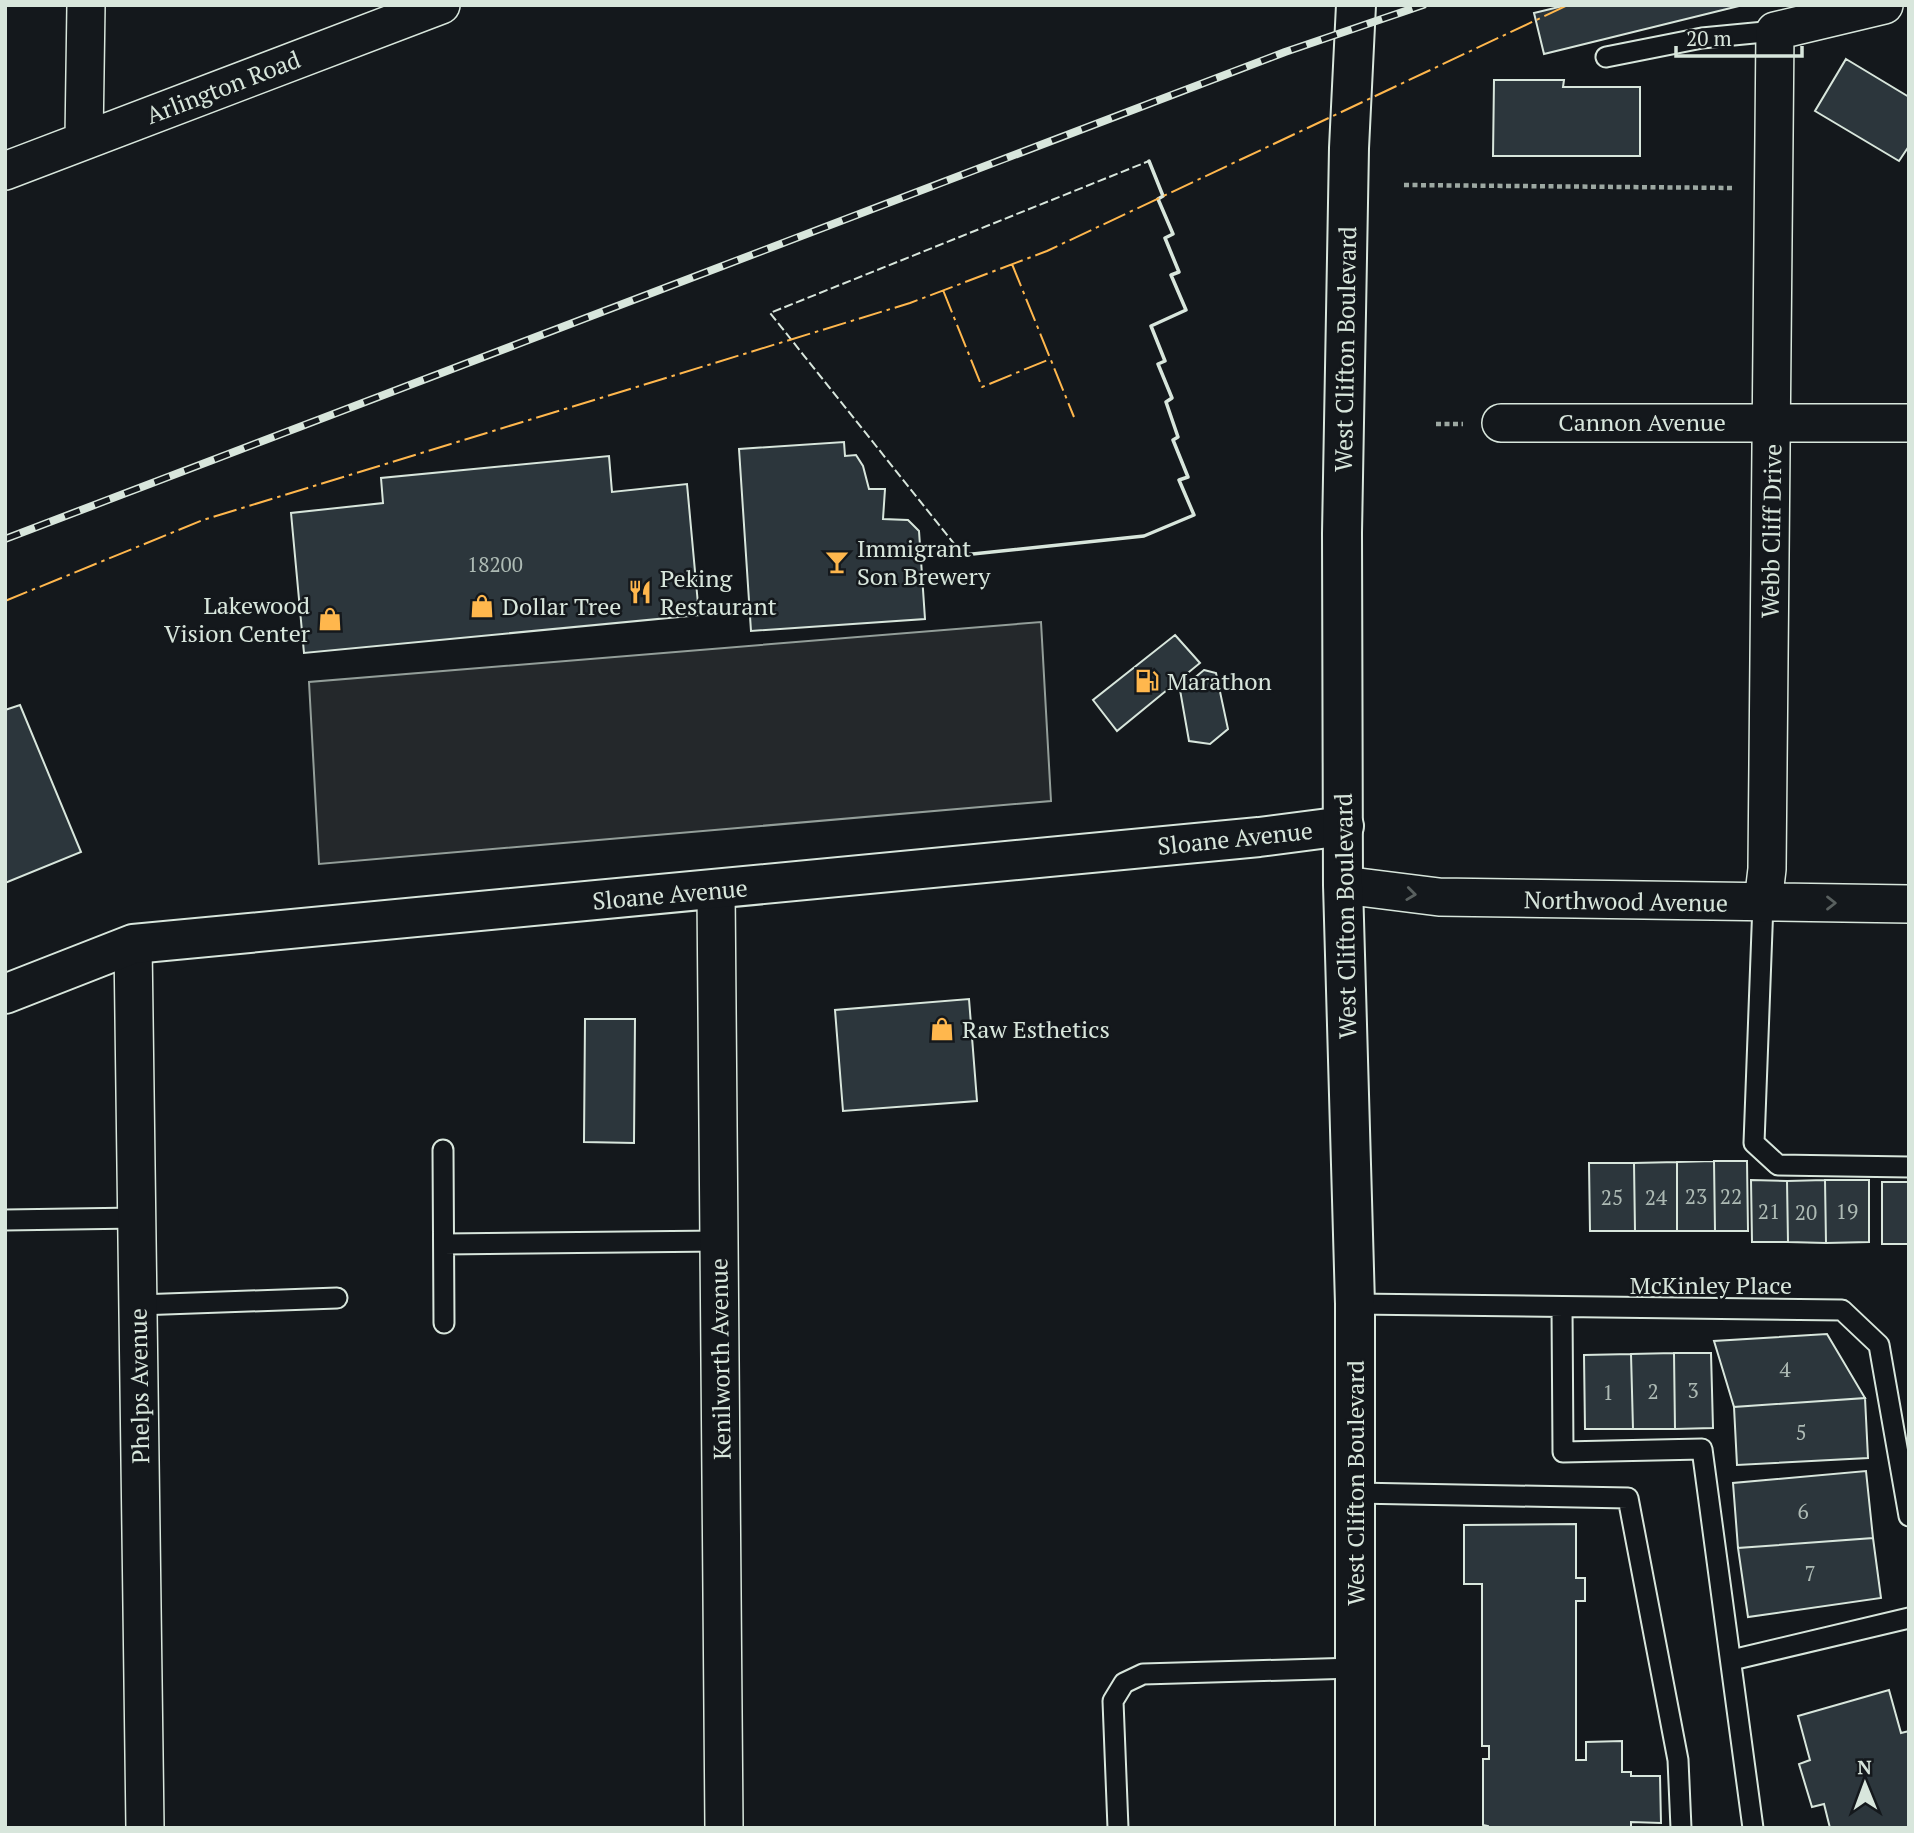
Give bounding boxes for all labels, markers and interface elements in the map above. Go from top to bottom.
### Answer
scale bar [1676,14,1802,58]
text: 20 m [1686,24,1732,52]
street label: Arlington Road [141,43,305,131]
street label: West Clifton Boulevard [1327,226,1363,472]
street label: Cannon Avenue [1558,406,1726,438]
street label: Webb Cliff Drive [1753,444,1789,618]
place label: Immigrant Son Brewery [857,532,991,592]
bar icon: Immigrant Son Brewery [823,548,851,576]
house number: 18200 [467,550,523,578]
place label: Peking Restaurant [660,562,777,622]
restaurant icon: Peking Restaurant [626,578,654,606]
place label: Lakewood Vision Center [164,589,311,649]
place label: Dollar Tree [502,590,621,622]
shop icon: Dollar Tree [468,592,496,620]
shop icon: Lakewood Vision Center [316,605,344,633]
place label: Marathon [1167,665,1272,697]
fuel station icon: Marathon [1133,667,1161,695]
street label: West Clifton Boulevard [1327,793,1363,1039]
street label: Sloane Avenue [1156,814,1314,862]
street label: Sloane Avenue [591,871,749,917]
street label: Northwood Avenue [1524,883,1728,919]
one-way arrow [1405,886,1417,901]
one-way arrow [1826,896,1837,911]
place label: Raw Esthetics [962,1013,1110,1045]
shop icon: Raw Esthetics [928,1015,956,1043]
house number: 23 [1685,1182,1707,1210]
house number: 22 [1720,1182,1742,1210]
house number: 25 [1601,1183,1623,1211]
house number: 24 [1645,1183,1668,1211]
house number: 21 [1758,1197,1780,1225]
house number: 19 [1836,1197,1858,1225]
house number: 20 [1795,1198,1817,1226]
street label: Kenilworth Avenue [702,1258,738,1460]
street label: McKinley Place [1630,1269,1792,1301]
street label: Phelps Avenue [122,1308,156,1464]
house number: 4 [1779,1355,1791,1383]
street label: West Clifton Boulevard [1339,1360,1371,1606]
house number: 3 [1687,1376,1699,1404]
house number: 2 [1647,1377,1659,1405]
house number: 1 [1602,1378,1614,1406]
house number: 5 [1795,1418,1807,1446]
house number: 6 [1797,1497,1809,1525]
house number: 7 [1804,1559,1816,1587]
north arrow [1830,1749,1900,1819]
text: N [1857,1754,1873,1779]

